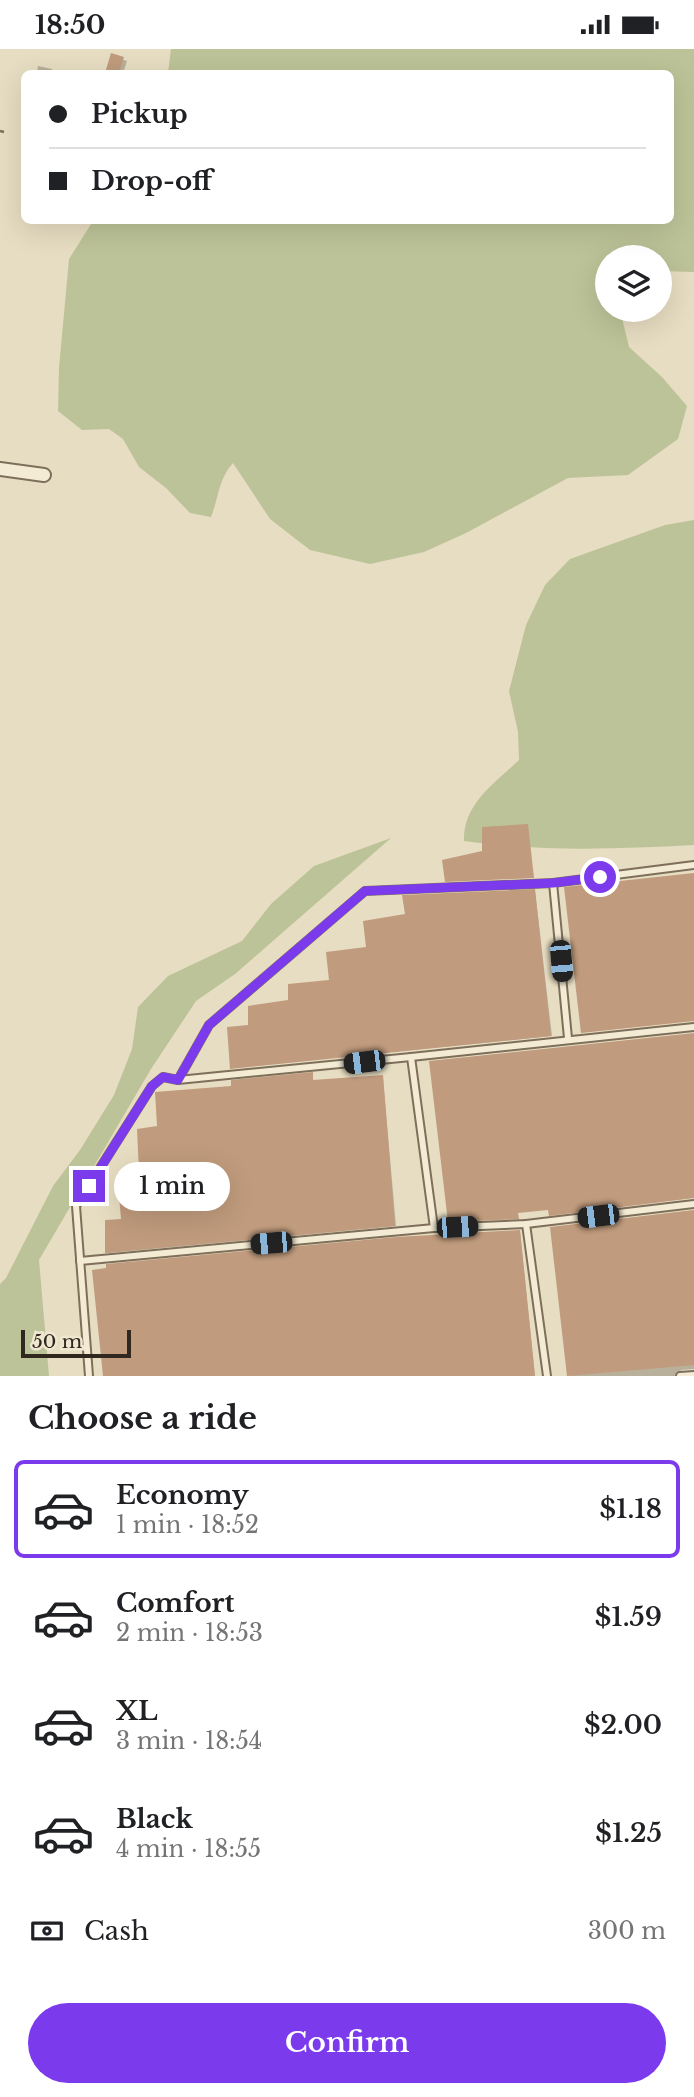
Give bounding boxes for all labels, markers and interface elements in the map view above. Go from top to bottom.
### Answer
text: 18:50 [35,9,105,41]
text: Pickup [91,98,188,130]
text: Drop-off [91,165,212,197]
map controls [595,245,672,322]
button: layers [595,245,672,322]
route start [584,861,616,893]
car [549,939,574,983]
car [342,1049,387,1075]
callout: 1 min [114,1161,229,1211]
route end [73,1170,105,1202]
text: 1 min [139,1172,205,1200]
car [576,1203,621,1229]
car [436,1215,479,1239]
car [250,1231,293,1255]
scale bar [21,1327,131,1359]
text: 50 m [32,1330,82,1353]
text: Choose a ride [28,1398,257,1438]
icon: car [32,1478,95,1541]
text: Economy [116,1479,249,1511]
text: $1.18 [600,1493,662,1525]
text: 1 min · 18:52 [116,1511,259,1539]
icon: car [32,1586,95,1649]
text: Comfort [116,1587,234,1619]
text: $1.59 [595,1601,662,1633]
text: 2 min · 18:53 [116,1619,263,1647]
icon: car [32,1694,95,1757]
text: XL [116,1695,158,1727]
text: $2.00 [584,1709,662,1741]
text: 3 min · 18:54 [116,1727,262,1755]
icon: car [32,1802,95,1865]
text: Black [116,1803,193,1835]
text: $1.25 [595,1817,662,1849]
text: 4 min · 18:55 [116,1835,261,1863]
icon: cash [28,1912,66,1950]
text: Cash [84,1915,149,1947]
text: 300 m [588,1917,666,1945]
button: Confirm [28,2003,666,2083]

